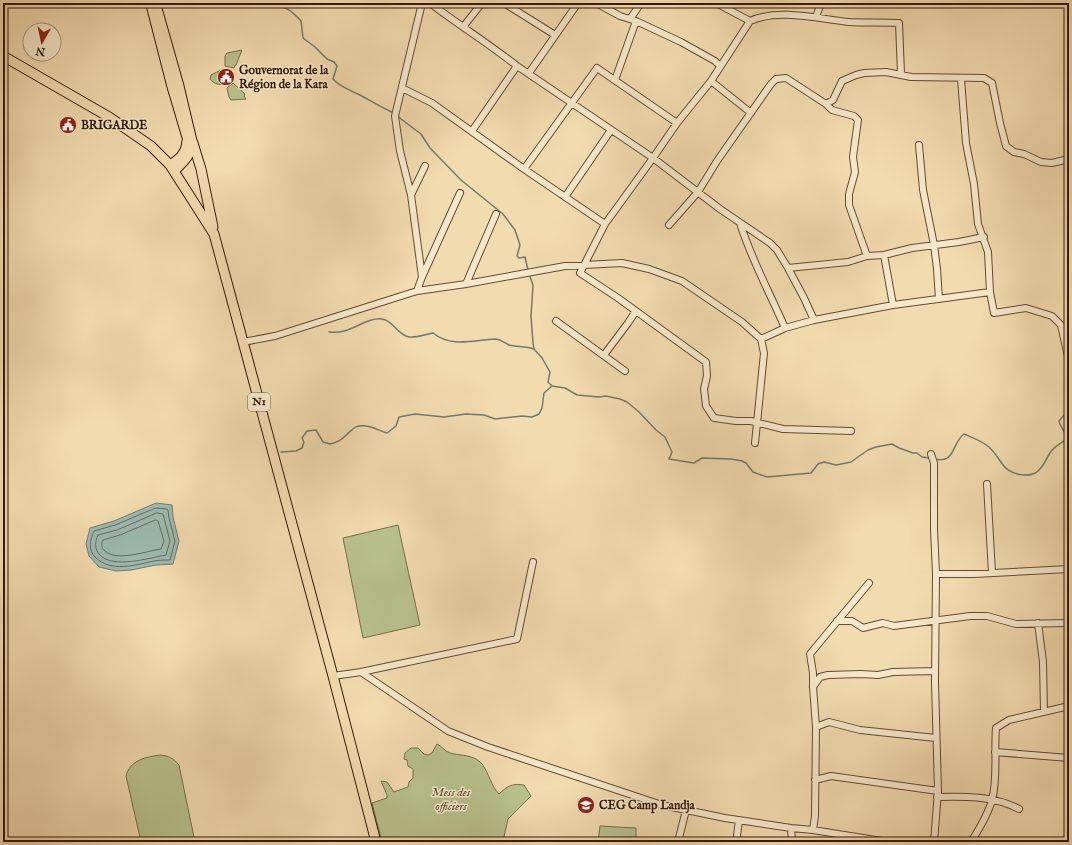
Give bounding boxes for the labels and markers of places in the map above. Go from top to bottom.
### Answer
place label: Gouvernorat de la Région de la Kara [239,63,329,93]
public building icon: Gouvernorat de la Région de la Kara [216,67,236,87]
public building icon: BRIGARDE [58,115,78,135]
place label: BRIGARDE [81,118,148,133]
school or university icon: CEG Camp Landja [576,795,596,815]
place label: CEG Camp Landja [599,798,696,814]

